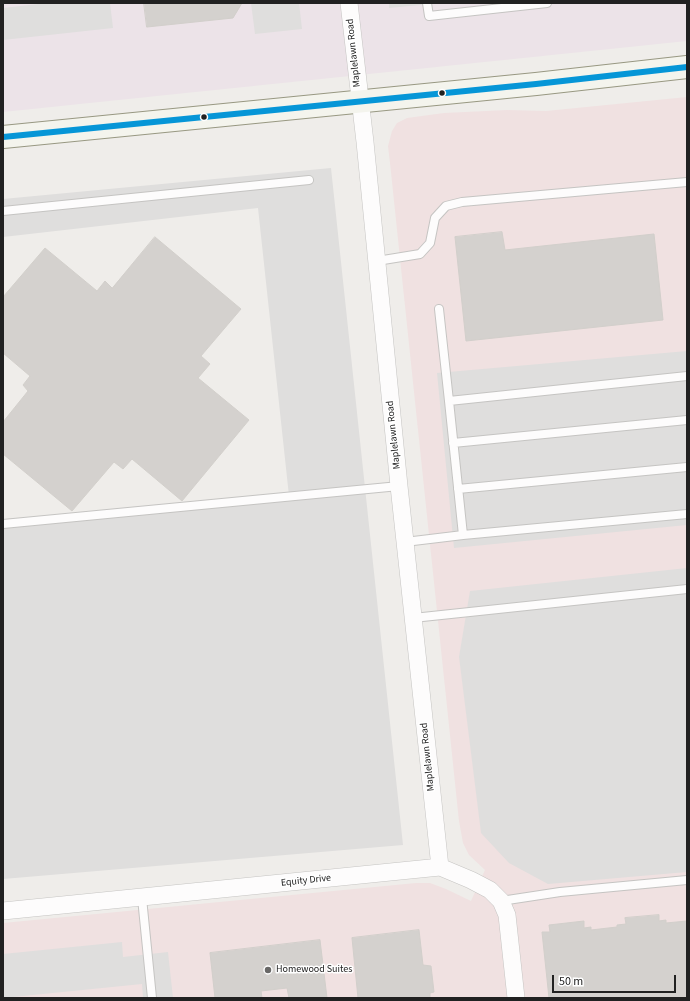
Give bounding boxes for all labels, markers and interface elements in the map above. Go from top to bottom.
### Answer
street label: Maplelawn Road [344,18,364,88]
unlabelled marker [437,88,447,98]
unlabelled marker [199,112,209,122]
street label: Maplelawn Road [384,400,404,470]
street label: Maplelawn Road [418,722,438,792]
street label: Equity Drive [280,872,332,890]
place label: Homewood Suites [276,964,352,976]
marker: Homewood Suites [263,965,273,975]
scale bar [554,967,678,993]
text: 50 m [559,973,583,990]

